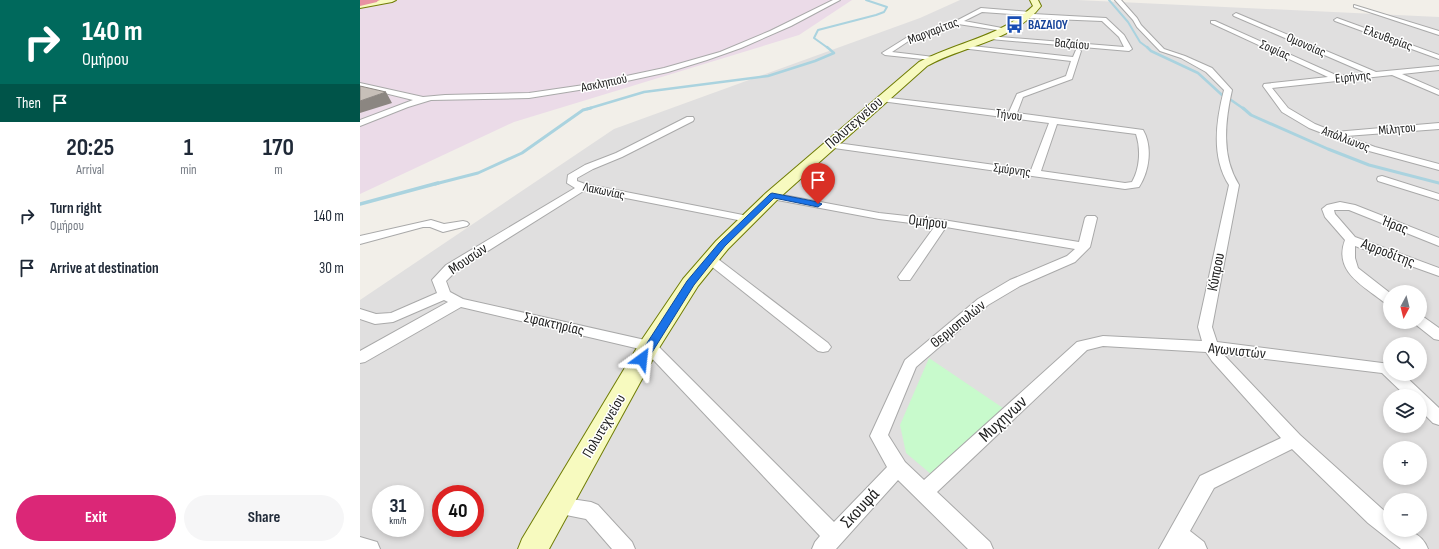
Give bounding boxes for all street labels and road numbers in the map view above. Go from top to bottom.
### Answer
street label: Μαργαρίτας [905,14,961,48]
street label: Ελευθερίας [1361,22,1415,54]
street label: Ομονοίας [1284,30,1328,60]
street label: Βαζαίου [1054,35,1090,53]
street label: Σοφίας [1257,36,1293,64]
street label: Ειρήνης [1334,67,1372,87]
street label: Ασκληπιού [578,70,629,96]
street label: Πολυτεχνείου [821,93,887,153]
street label: Τήνου [995,105,1023,125]
street label: Μίλητου [1378,119,1416,139]
street label: Απόλλωνος [1319,122,1372,155]
street label: Σμύρνης [992,159,1032,181]
street label: Λακωνίας [581,179,626,203]
street label: Ομήρου [907,210,949,234]
street label: Ήρας [1378,211,1411,239]
street label: Αφροδίτης [1358,234,1418,272]
street label: Μουσών [445,239,491,279]
street label: Κύπρου [1203,251,1229,293]
street label: Θερμοπυλών [927,296,990,352]
street label: Σφακτηρίας [522,308,586,340]
street label: Αγωνιστών [1207,338,1267,363]
street label: Πολυτεχνείου [578,391,630,461]
street label: Μυχηνων [975,392,1031,446]
street label: Σκουφά [836,483,884,532]

